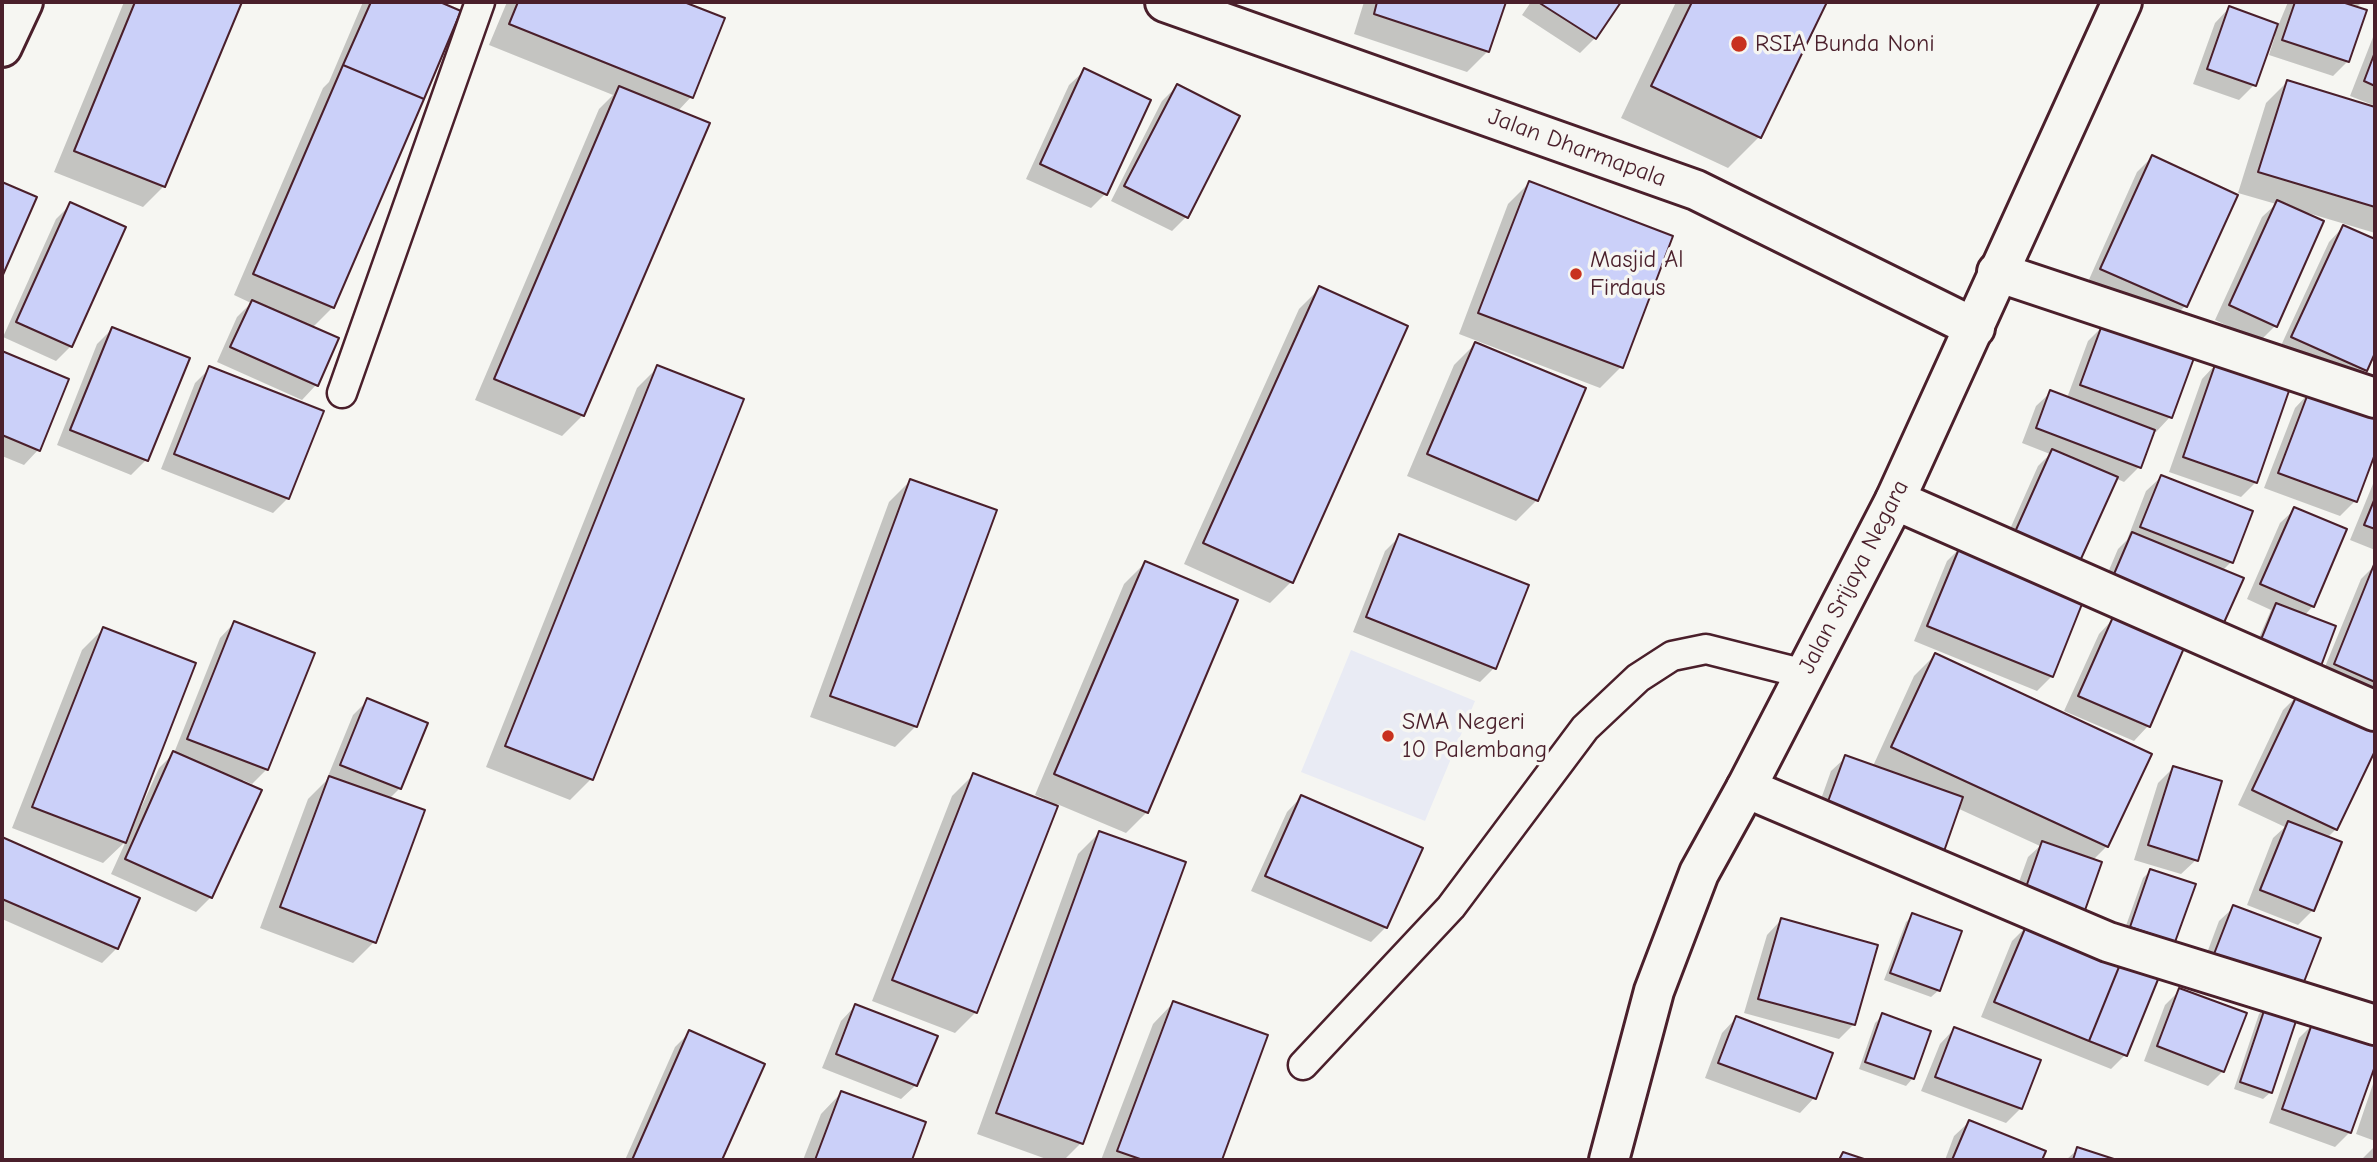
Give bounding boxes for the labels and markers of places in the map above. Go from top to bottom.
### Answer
place label: RSIA Bunda Noni [1755,30,1935,58]
marker: RSIA Bunda Noni [1729,34,1749,54]
place label: Masjid Al Firdaus [1590,246,1684,302]
marker: Masjid Al Firdaus [1568,266,1584,282]
place label: SMA Negeri 10 Palembang [1402,708,1547,764]
marker: SMA Negeri 10 Palembang [1380,728,1396,744]

